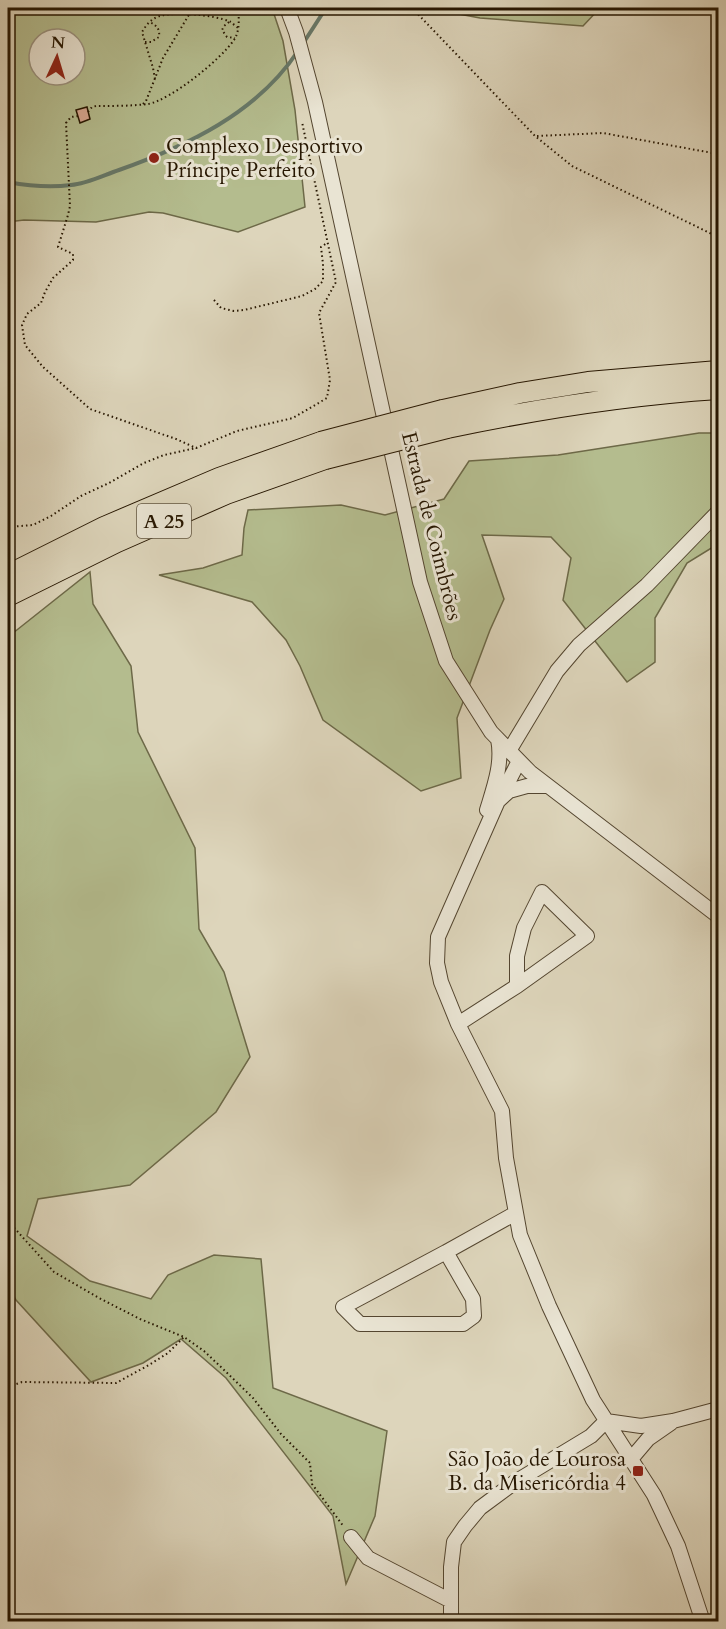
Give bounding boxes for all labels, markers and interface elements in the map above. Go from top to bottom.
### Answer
north arrow [27,27,87,87]
text: N [50,32,66,54]
place label: Complexo Desportivo Príncipe Perfeito [166,132,363,185]
marker: Complexo Desportivo Príncipe Perfeito [147,151,161,165]
street label: Estrada de Coimbrões [394,429,469,623]
road number: A 25 [137,504,191,538]
place label: São João de Lourosa B. da Misericórdia 4 [448,1445,626,1498]
marker: São João de Lourosa B. da Misericórdia 4 [631,1464,645,1478]

